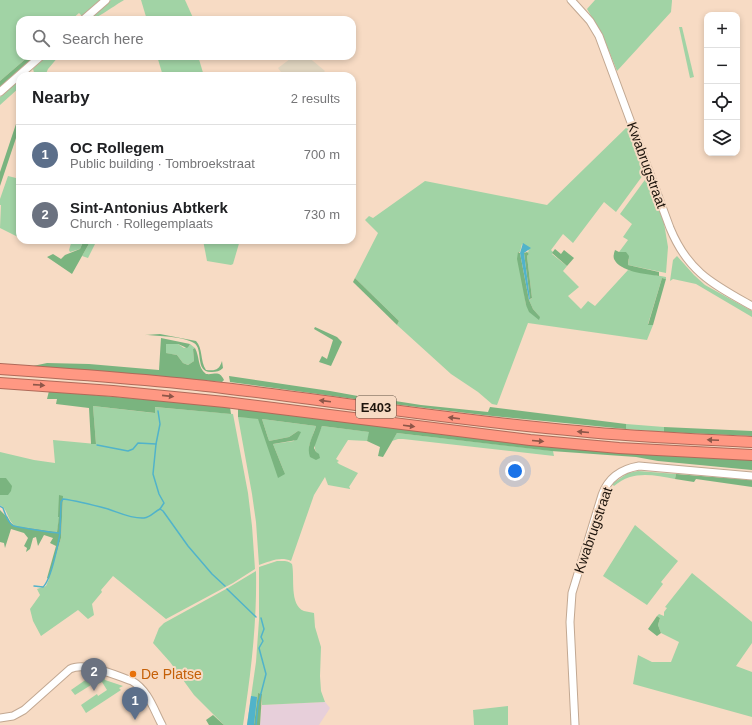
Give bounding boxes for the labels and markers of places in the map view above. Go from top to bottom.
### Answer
pin: 2 [81,658,107,691]
place label: De Platse [141,666,202,682]
marker: De Platse [128,669,138,679]
pin: 1 [122,687,148,720]

